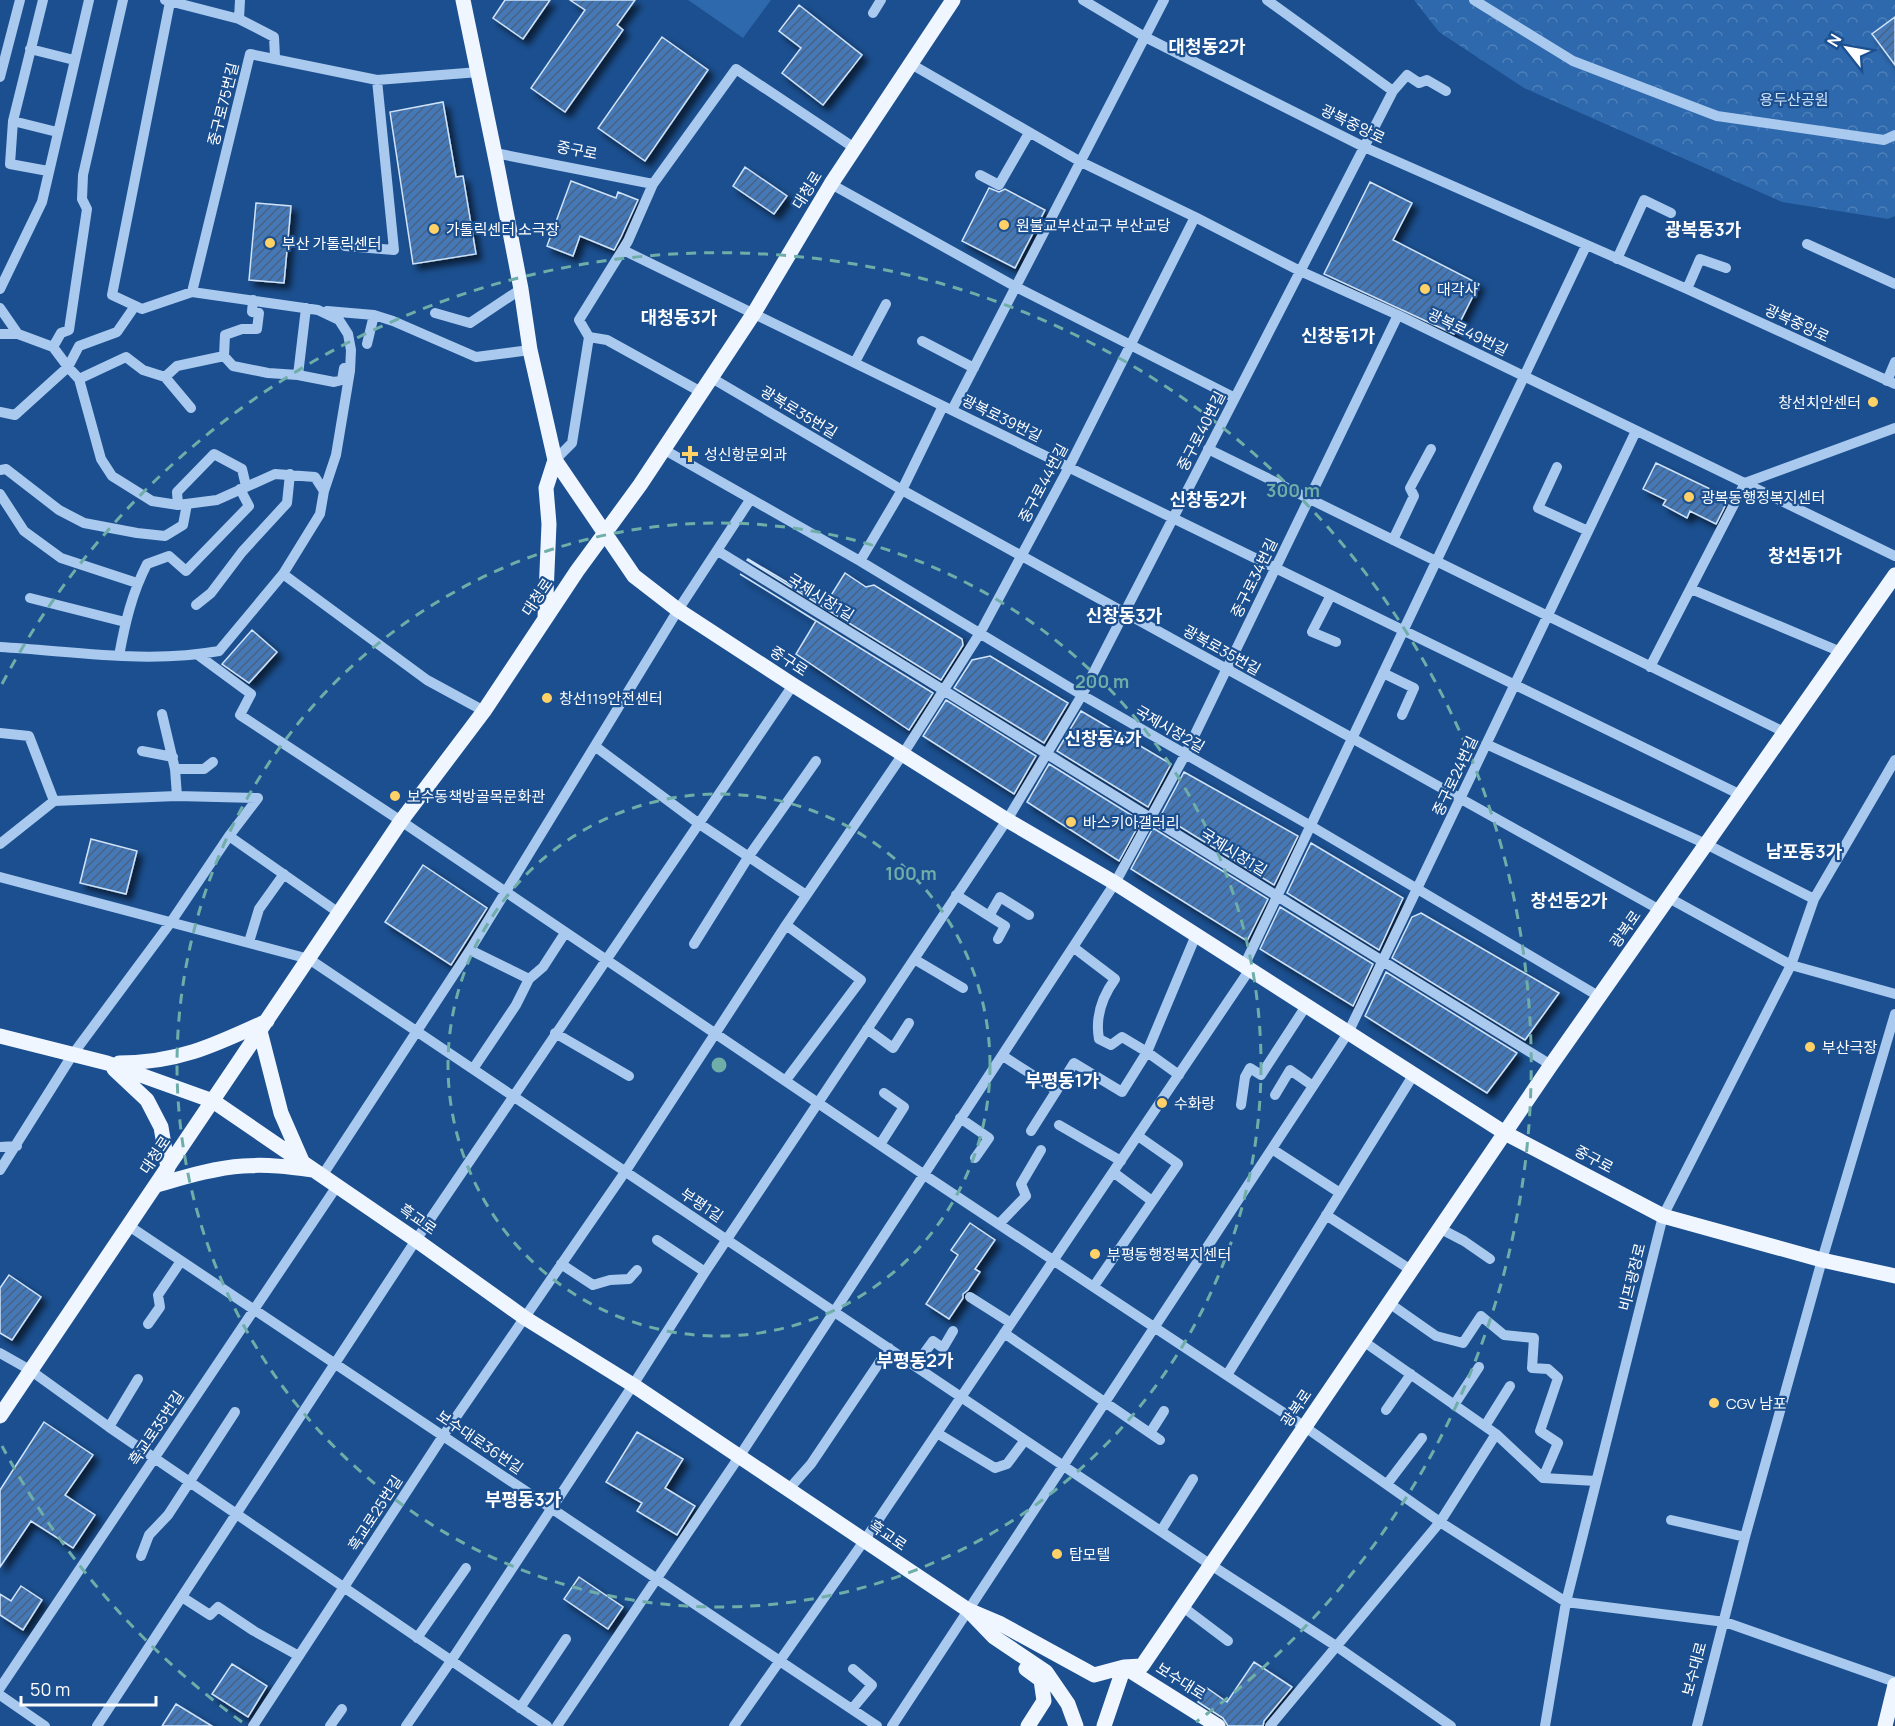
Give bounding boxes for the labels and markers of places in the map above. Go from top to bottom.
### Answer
place label: 원불교부산교구 부산교당 [1016,215,1171,236]
marker: 원불교부산교구 부산교당 [997,218,1011,232]
place label: 가톨릭센터 소극장 [446,219,560,240]
marker: 가톨릭센터 소극장 [427,222,441,236]
place label: 부산 가톨릭센터 [282,233,382,254]
marker: 부산 가톨릭센터 [263,236,277,250]
place label: 대각사 [1437,279,1479,300]
marker: 대각사 [1418,282,1432,296]
place label: 창선치안센터 [1778,392,1861,413]
marker: 창선치안센터 [1866,395,1880,409]
place label: 성신항문외과 [704,444,787,465]
marker: 성신항문외과 [681,445,699,463]
place label: 광복동행정복지센터 [1701,487,1825,508]
marker: 광복동행정복지센터 [1682,490,1696,504]
place label: 창선119안전센터 [559,688,663,709]
marker: 창선119안전센터 [540,691,554,705]
place label: 보수동책방골목문화관 [407,786,545,807]
marker: 보수동책방골목문화관 [388,789,402,803]
place label: 바스키아갤러리 [1083,812,1180,833]
marker: 바스키아갤러리 [1064,815,1078,829]
place label: 부산극장 [1822,1037,1877,1058]
marker: 부산극장 [1803,1040,1817,1054]
centre of rings [709,1055,729,1075]
place label: 수화랑 [1174,1093,1216,1114]
marker: 수화랑 [1155,1096,1169,1110]
place label: 부평동행정복지센터 [1107,1244,1231,1265]
marker: 부평동행정복지센터 [1088,1247,1102,1261]
place label: CGV 남포 [1726,1393,1787,1414]
marker: CGV 남포 [1707,1396,1721,1410]
place label: 탑모텔 [1069,1544,1110,1565]
marker: 탑모텔 [1050,1547,1064,1561]

